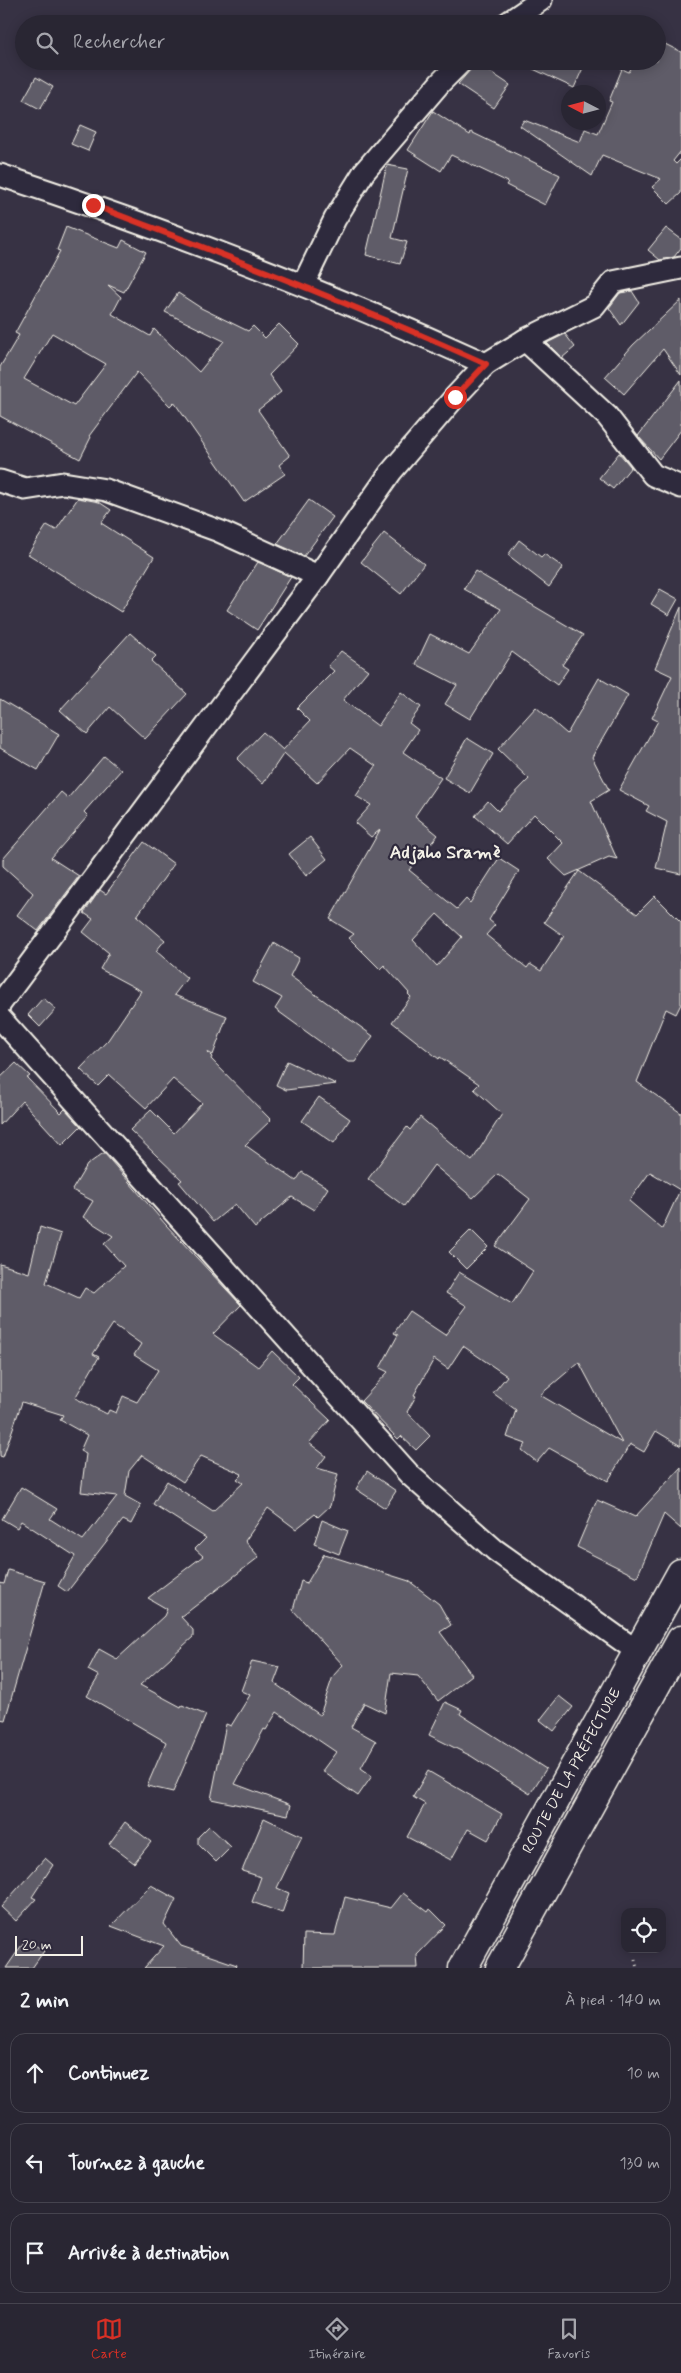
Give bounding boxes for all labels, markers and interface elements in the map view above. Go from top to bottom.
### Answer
search box [15,15,666,70]
icon: search [33,29,61,57]
text: Rechercher [73,30,165,55]
north arrow [561,85,606,130]
route end [82,194,105,217]
route start [444,386,467,409]
district label: Adjaho Sramè [390,841,500,865]
street label: ROUTE DE LA PRÉFECTURE [517,1684,626,1857]
map controls [621,1908,666,1953]
button: locate [621,1908,666,1953]
scale bar [15,1933,82,1956]
text: 20 m [22,1936,52,1954]
text: 2 min [20,1987,69,2015]
text: À pied · 140 m [565,1990,661,2011]
icon: ahead [21,2059,49,2087]
text: Continuez [68,2061,149,2086]
text: 10 m [627,2063,660,2084]
icon: left [21,2149,49,2177]
text: Tournez à gauche [68,2151,205,2176]
text: 130 m [619,2153,660,2174]
icon: arrive [21,2239,49,2267]
text: Arrivée à destination [68,2241,229,2266]
tab: Carte [91,2315,127,2363]
tab: Itinéraire [308,2315,366,2363]
tab: Favoris [548,2315,590,2363]

